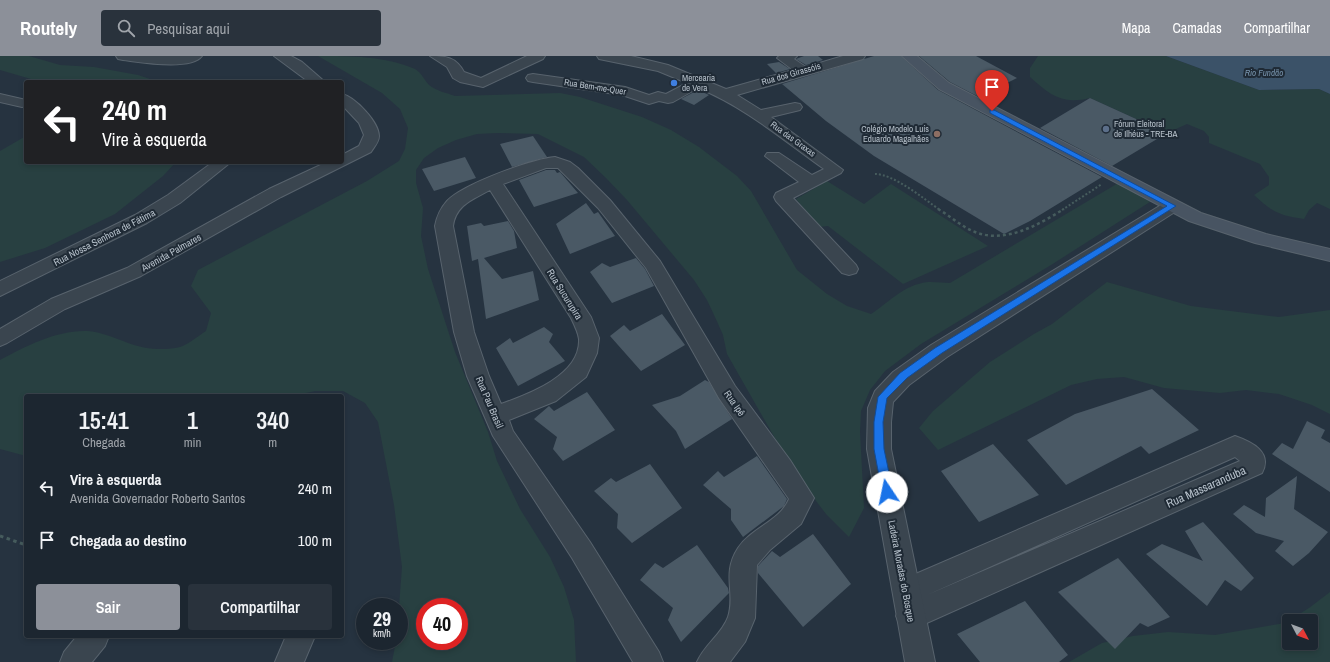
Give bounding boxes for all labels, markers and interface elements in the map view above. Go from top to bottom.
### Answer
search box [101,10,381,46]
text: Routely [20,15,77,41]
icon: search [115,17,137,39]
text: Pesquisar aqui [147,18,230,39]
text: Mapa [1122,19,1151,37]
text: Camadas [1173,19,1222,37]
text: Compartilhar [1244,19,1310,37]
street label: Rua dos Girassóis [760,60,822,88]
water label: Rio Fundão [1245,67,1283,79]
pin [975,70,1009,111]
place label: Mercearia de Vera [682,72,715,94]
street label: Rua Bem-me-Quer [563,76,627,98]
icon: arrive [981,76,1003,98]
marker: Mercearia de Vera [669,78,679,88]
text: 240 m [102,91,167,129]
icon: left [36,96,88,148]
street label: Rua das Graxas [768,118,818,160]
place label: Fórum Eleitoral de Ilhéus - TRE-BA [1114,118,1178,140]
place label: Colégio Modelo Luís Eduardo Magalhães [861,123,929,145]
marker: Fórum Eleitoral de Ilhéus - TRE-BA [1101,124,1111,134]
text: Vire à esquerda [102,127,207,152]
marker: Colégio Modelo Luís Eduardo Magalhães [932,129,942,139]
street label: Rua Nossa Senhora de Fátima [51,206,158,269]
street label: Avenida Palmares [138,231,204,275]
street label: Rua Sucurupira [544,266,586,322]
street label: Rua Pau Brasil [473,374,506,430]
street label: Rua Ipê [721,388,748,419]
text: 15:41 [79,404,129,436]
text: 1 [187,404,198,436]
text: 340 [256,404,289,436]
text: Chegada [82,434,125,451]
text: min [184,434,201,451]
text: m [268,434,277,451]
street label: Rua Massaranduba [1164,462,1249,512]
text: Vire à esquerda [70,469,161,490]
position arrow [866,471,908,513]
icon: left [36,477,58,499]
text: 240 m [298,478,332,499]
text: Avenida Governador Roberto Santos [70,490,245,507]
street label: Ladeira Moradas do Bosque [885,519,918,624]
icon: arrive [36,529,58,551]
text: Chegada ao destino [70,530,187,551]
text: 100 m [298,530,332,551]
button: Sair [36,584,180,630]
button: Compartilhar [188,584,332,630]
speed limit sign: 40 [416,598,468,650]
text: 29 [373,605,391,632]
north arrow [1282,614,1318,650]
map controls [1282,614,1318,650]
text: km/h [373,627,391,640]

